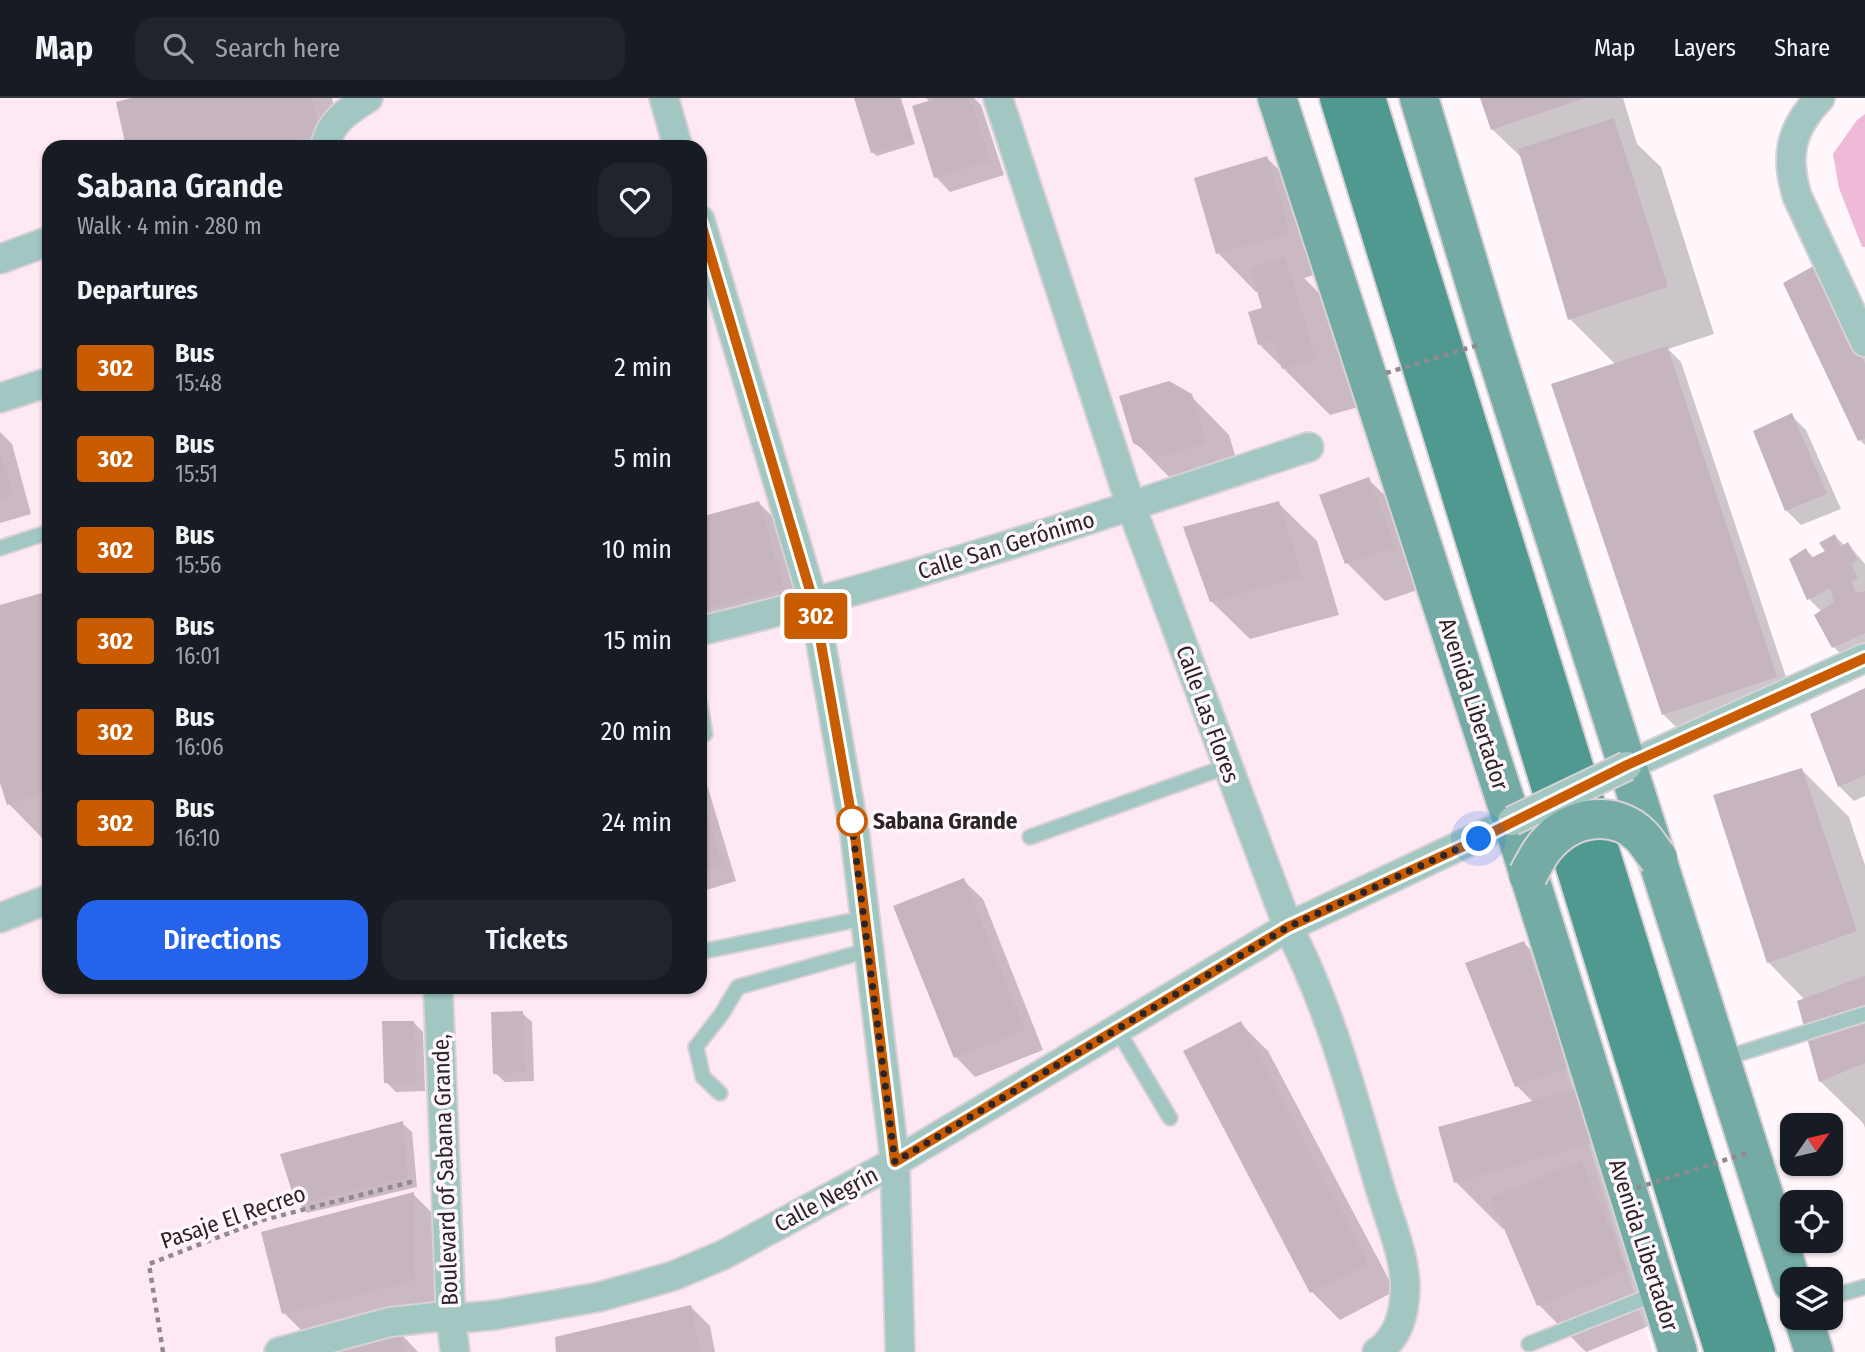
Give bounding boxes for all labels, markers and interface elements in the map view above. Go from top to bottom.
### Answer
search box [135,17,625,80]
text: Map [35,28,93,68]
icon: search [159,29,197,67]
text: Search here [215,33,340,64]
text: Map [1594,34,1636,62]
text: Layers [1674,34,1736,62]
text: Share [1774,34,1830,62]
button: heart [598,163,672,237]
text: Sabana Grande [77,166,283,206]
text: Walk · 4 min · 280 m [77,212,262,240]
text: Departures [77,275,198,306]
text: Bus [175,338,214,369]
text: 2 min [614,352,672,383]
text: 302 [98,354,133,382]
text: 15:48 [175,369,222,397]
text: Bus [175,429,214,460]
text: 5 min [614,443,672,474]
text: 302 [98,445,133,473]
text: 15:51 [175,460,218,488]
street label: Calle San Gerónimo [914,505,1098,585]
text: Bus [175,520,214,551]
text: 10 min [602,534,672,565]
text: 302 [98,536,133,564]
text: 15:56 [175,551,221,579]
line badge: 302 [776,593,856,639]
text: 302 [798,602,834,630]
text: Bus [175,611,214,642]
street label: Avenida Libertador [1433,614,1515,794]
text: 15 min [604,625,672,656]
text: 302 [98,627,133,655]
street label: Calle Las Flores [1170,641,1246,787]
text: 16:01 [175,642,221,670]
text: Bus [175,702,214,733]
text: 20 min [601,716,672,747]
text: 302 [98,718,133,746]
text: 16:06 [175,733,224,761]
text: Bus [175,793,214,824]
marker: Sabana Grande [837,806,867,836]
text: 24 min [602,807,672,838]
place label: Sabana Grande [873,807,1018,835]
text: 302 [98,809,133,837]
your location [1461,821,1496,856]
text: 16:10 [175,824,220,852]
button: Directions [77,900,368,980]
button: Tickets [382,900,672,980]
street label: Boulevard of Sabana Grande, [426,1034,464,1306]
north arrow [1780,1113,1843,1176]
map controls [1780,1113,1843,1330]
street label: Avenida Libertador [1603,1155,1685,1335]
street label: Calle Negrín [769,1160,883,1238]
street label: Pasaje El Recreo [157,1179,309,1255]
button: locate [1780,1190,1843,1253]
button: layers [1780,1267,1843,1330]

